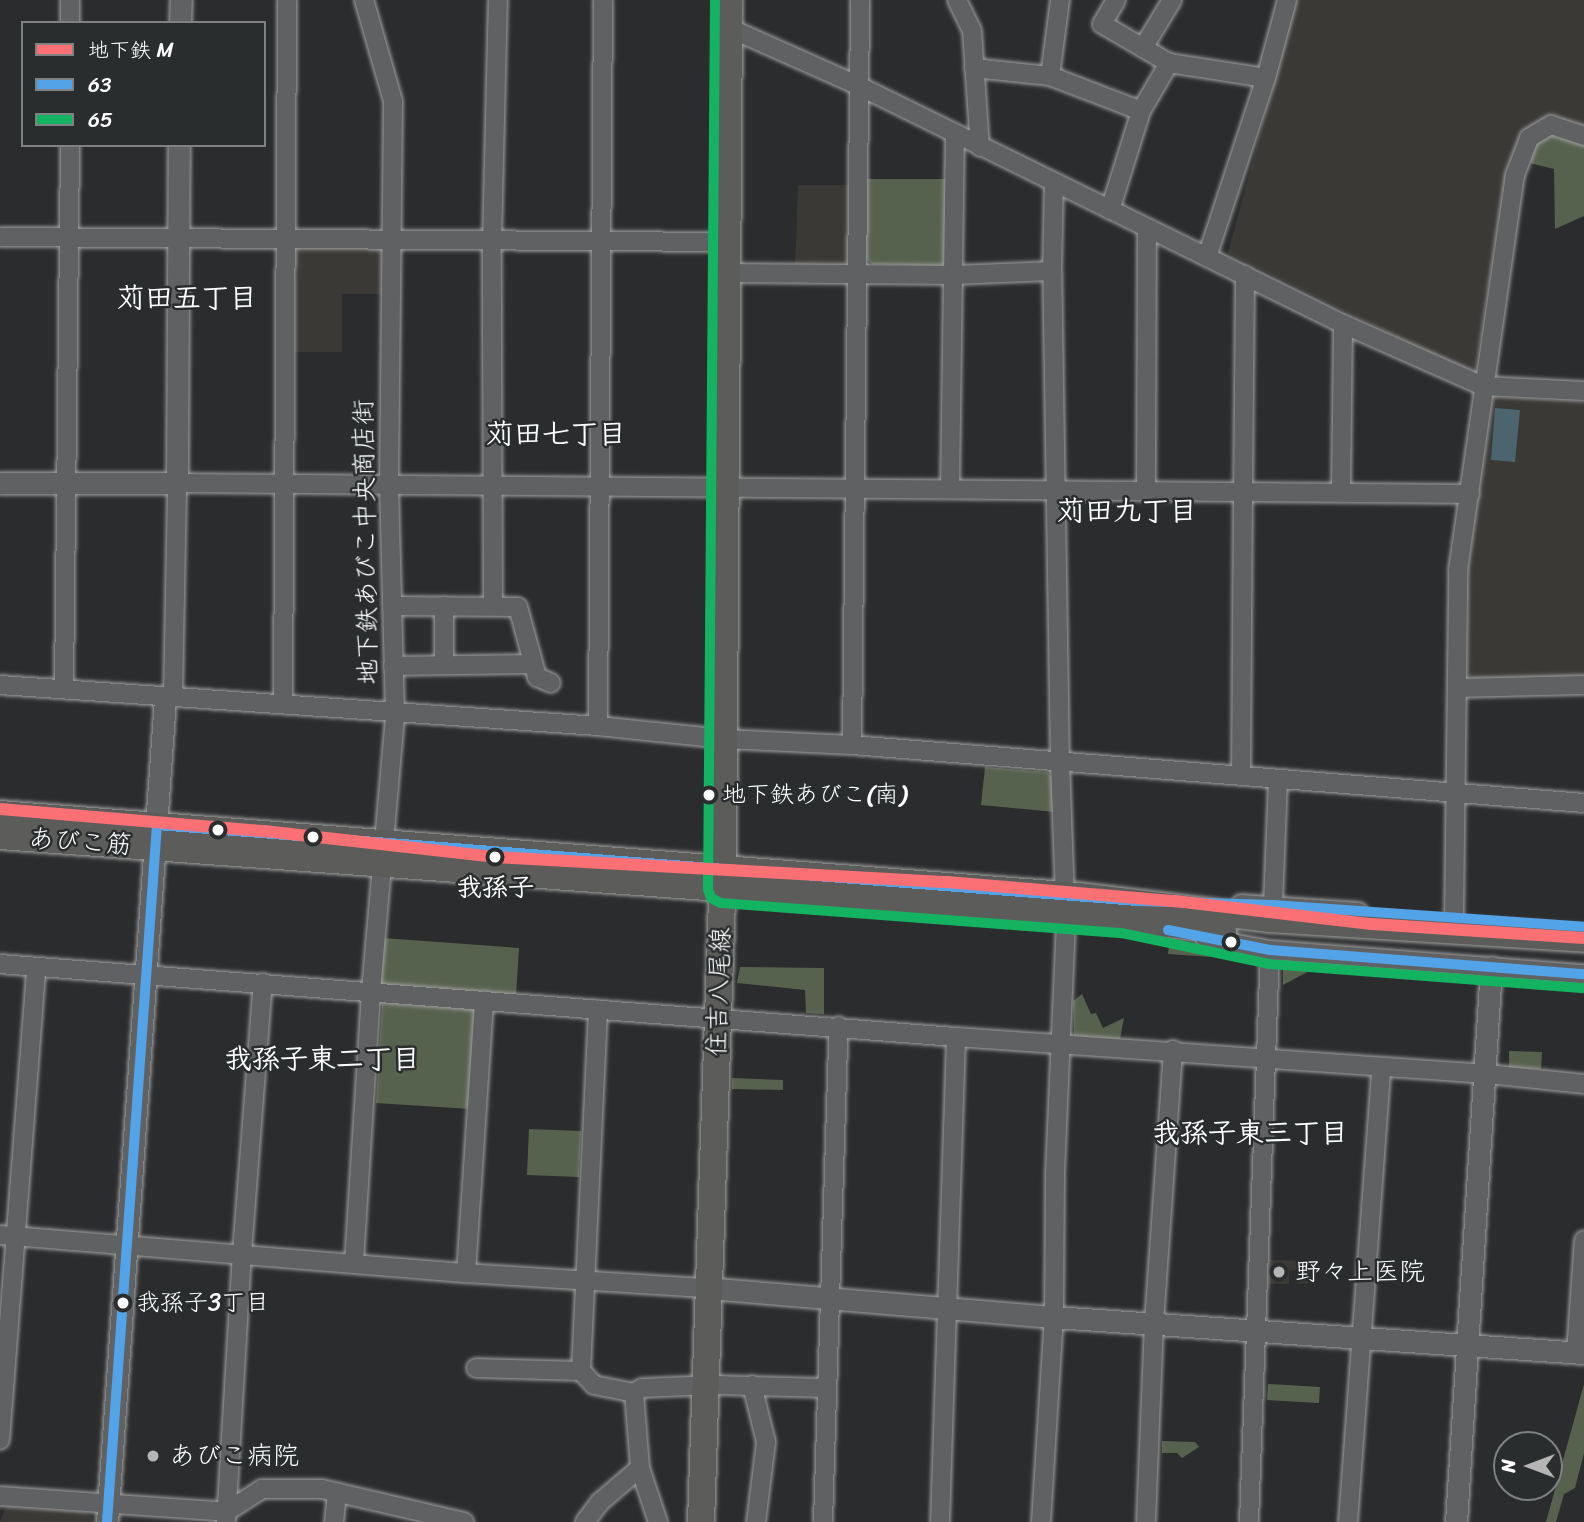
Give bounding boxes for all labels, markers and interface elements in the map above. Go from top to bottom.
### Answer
legend [21,21,266,147]
text: 地下鉄 M [88,31,174,69]
text: 63 [88,66,111,104]
text: 65 [88,101,113,139]
district label: 苅田五丁目 [117,281,257,315]
street label: 地下鉄あびこ中央商店街 [348,399,384,685]
district label: 苅田七丁目 [486,417,626,451]
district label: 苅田九丁目 [1057,494,1197,528]
place label: 地下鉄あびこ(南) [722,781,907,809]
marker: 地下鉄あびこ(南) [702,788,716,802]
street label: あびこ筋 [27,823,133,861]
unlabelled marker [211,823,225,837]
unlabelled marker [306,830,320,844]
marker: 我孫子 [483,845,507,869]
place label: 我孫子 [456,872,534,904]
street label: 住吉八尾線 [701,926,737,1058]
unlabelled marker [1224,935,1238,949]
district label: 我孫子東二丁目 [224,1042,420,1076]
district label: 我孫子東三丁目 [1152,1116,1348,1150]
place label: 野々上医院 [1295,1256,1425,1288]
marker: 野々上医院 [1269,1262,1289,1282]
place label: 我孫子3丁目 [136,1289,269,1317]
marker: 我孫子3丁目 [116,1296,130,1310]
north arrow [1493,1431,1563,1501]
place label: あびこ病院 [169,1440,299,1472]
marker: あびこ病院 [143,1446,163,1466]
text: N [1492,1459,1525,1473]

